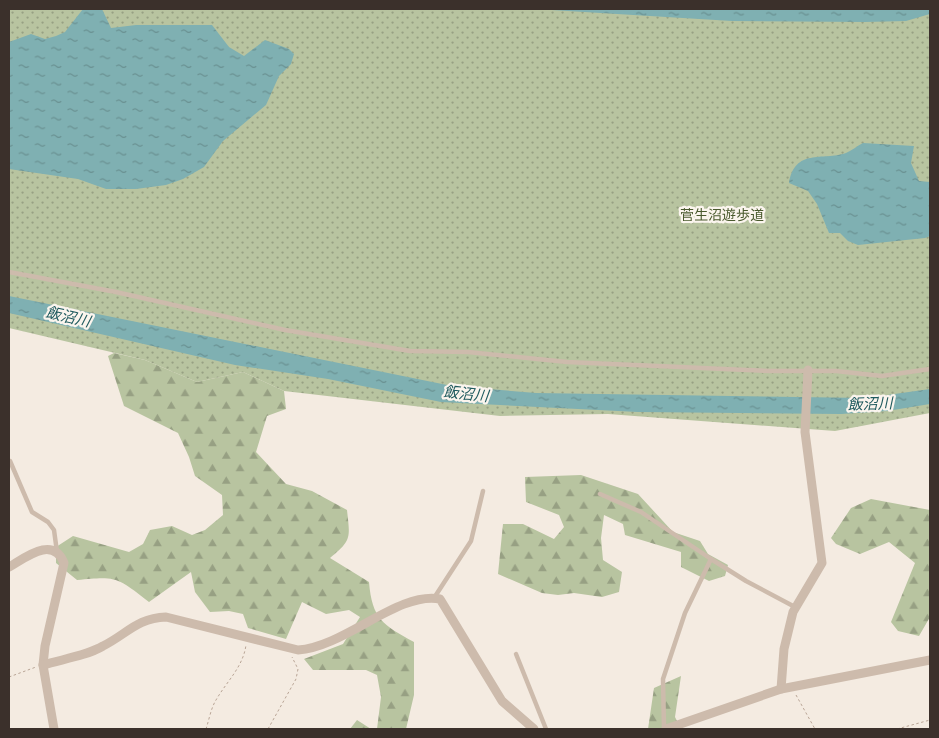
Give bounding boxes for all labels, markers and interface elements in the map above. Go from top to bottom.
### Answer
park label: 菅生沼遊歩道 [680,207,764,223]
water label: 飯沼川 [44,303,94,331]
water label: 飯沼川 [443,383,491,406]
water label: 飯沼川 [847,394,895,414]

